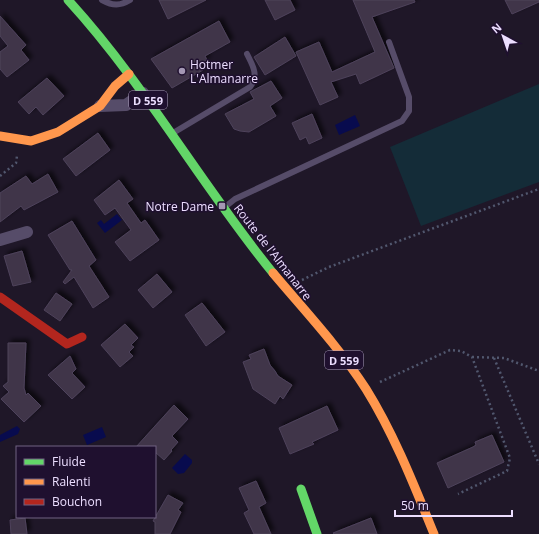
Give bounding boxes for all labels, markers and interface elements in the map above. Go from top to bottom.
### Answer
north arrow [483,16,523,56]
text: N [488,19,505,37]
place label: Hotmer L'Almanarre [190,56,258,87]
marker: Hotmer L'Almanarre [177,66,187,76]
road number: D 559 [129,91,167,109]
place label: Notre Dame [145,198,214,215]
street label: Route de l'Almanarre [230,200,316,304]
marker: Notre Dame [217,201,227,211]
road number: D 559 [325,351,363,369]
legend [16,446,156,518]
text: Fluide [52,453,86,470]
text: Ralenti [52,473,91,490]
scale bar [395,492,512,518]
text: Bouchon [52,493,102,510]
text: 50 m [401,497,429,514]

